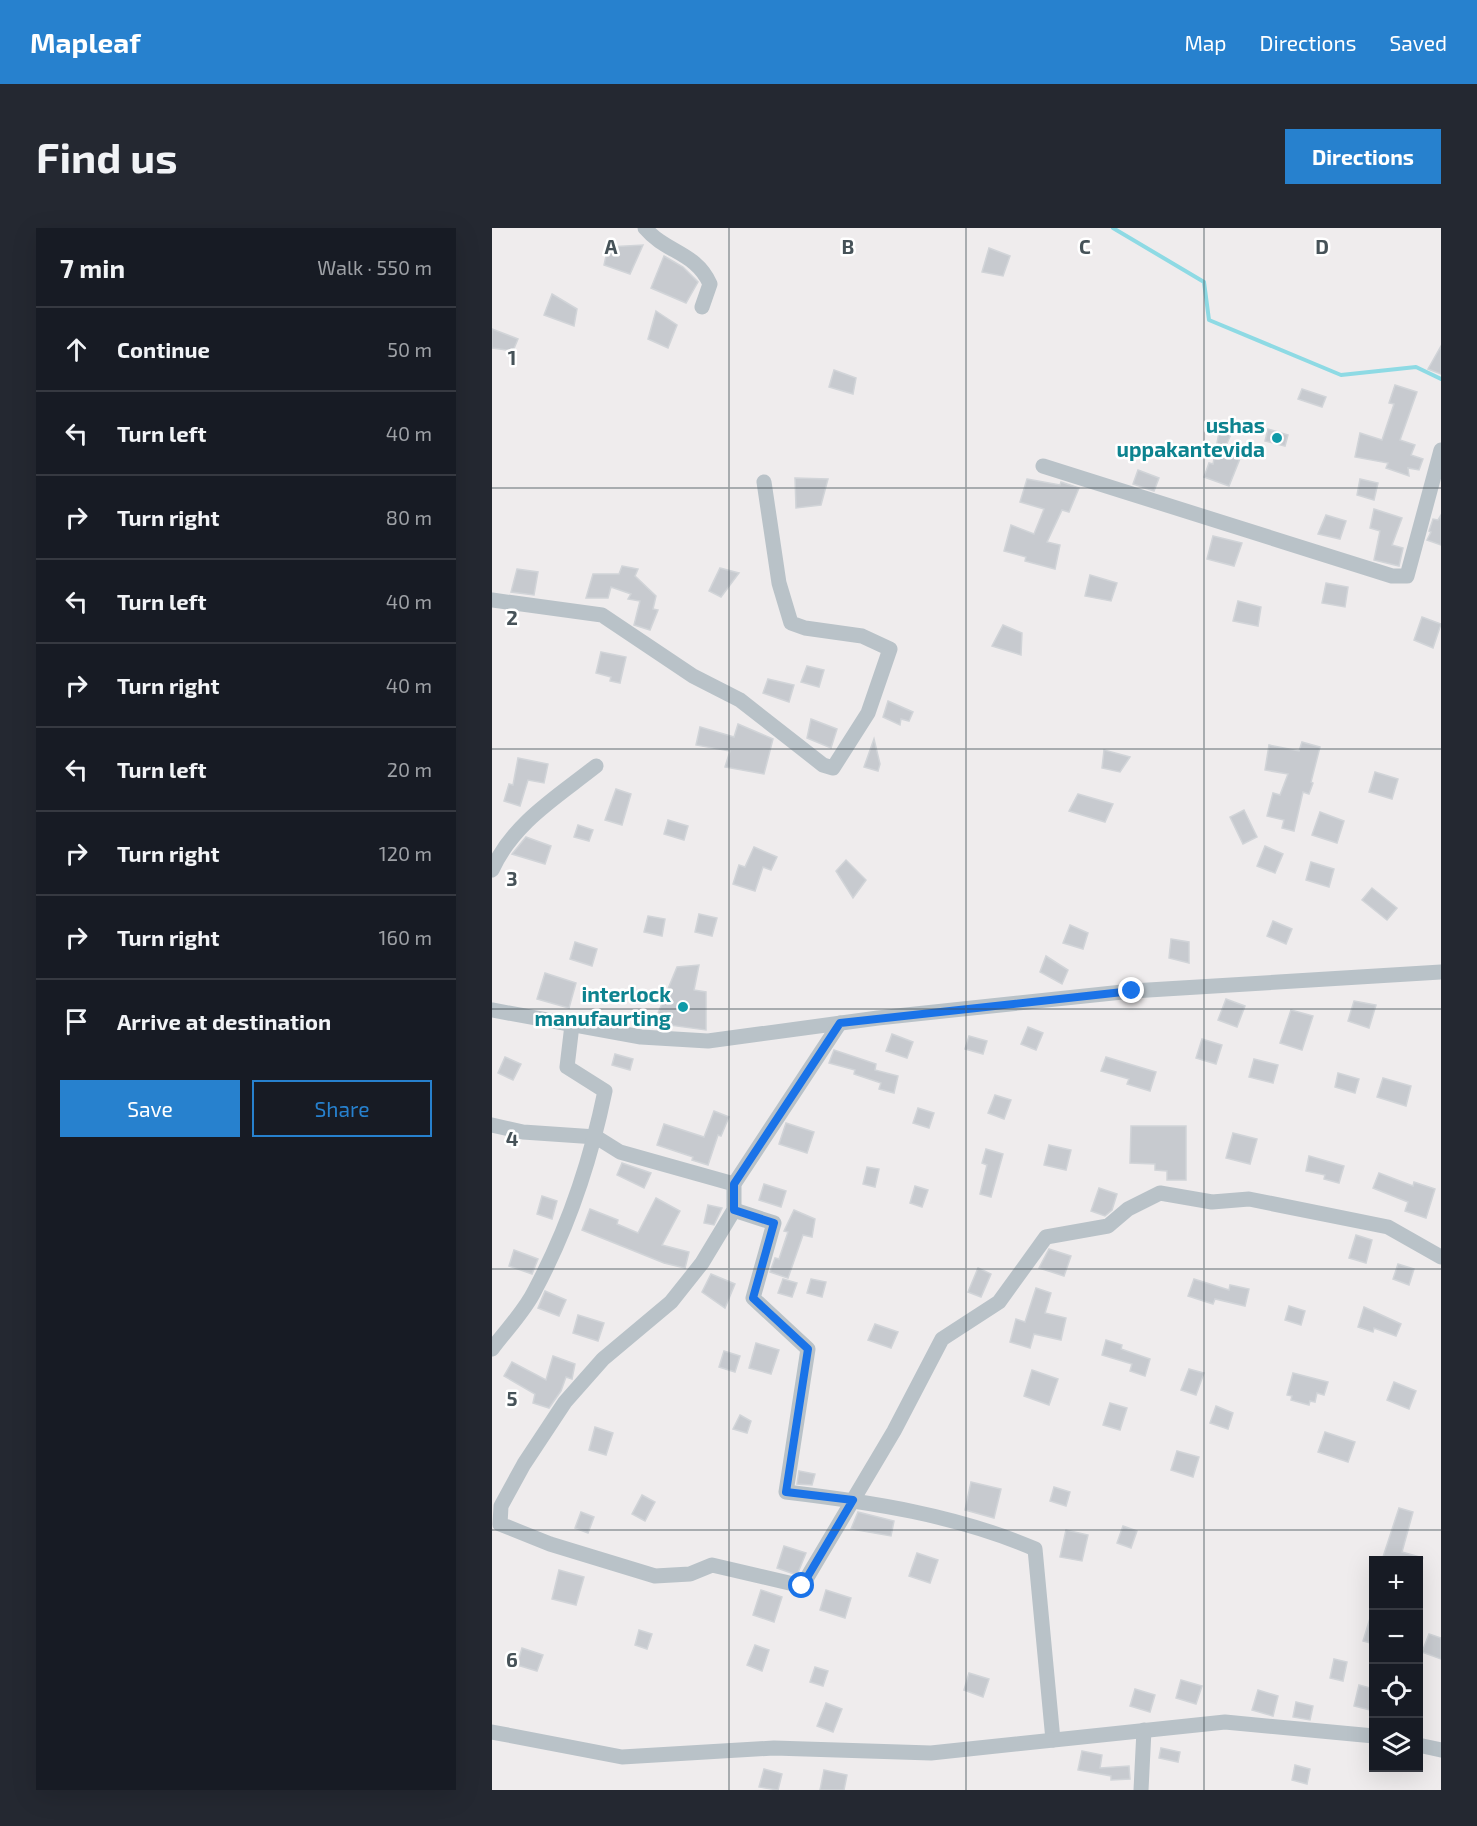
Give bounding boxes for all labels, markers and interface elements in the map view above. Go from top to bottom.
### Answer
text: Mapleaf [30,25,141,59]
text: Map [1184,30,1227,55]
text: Directions [1260,30,1356,55]
text: Saved [1389,30,1447,55]
button: Directions [1285,129,1441,184]
text: Find us [36,131,178,181]
text: A [604,234,618,258]
text: B [842,234,854,258]
text: C [1079,234,1091,258]
text: D [1315,234,1329,258]
text: 7 min [60,252,125,283]
text: Walk · 550 m [317,255,432,279]
icon: ahead [60,333,93,366]
text: Continue [117,336,210,362]
text: 50 m [387,337,432,361]
text: 1 [508,345,516,369]
place label: ushas uppakantevida [1117,412,1265,461]
icon: left [60,417,93,450]
text: Turn left [117,420,206,446]
text: 40 m [386,421,432,445]
marker: ushas uppakantevida [1270,431,1284,445]
icon: right [60,501,93,534]
text: Turn right [117,504,219,530]
text: 80 m [386,505,432,529]
icon: left [60,585,93,618]
text: Turn left [117,588,206,614]
text: 40 m [386,589,432,613]
text: 2 [506,605,518,629]
icon: right [60,669,93,702]
text: Turn right [117,672,219,698]
text: 40 m [386,673,432,697]
icon: left [60,753,93,786]
text: Turn left [117,756,206,782]
text: 20 m [387,757,432,781]
icon: right [60,837,93,870]
text: Turn right [117,840,219,866]
text: 120 m [379,841,432,865]
text: 3 [506,866,518,890]
icon: right [60,921,93,954]
text: Turn right [117,924,219,950]
text: 160 m [379,925,432,949]
route end [1118,977,1144,1003]
place label: interlock manufaurting [534,981,671,1030]
marker: interlock manufaurting [676,1000,690,1014]
icon: arrive [60,1005,93,1038]
text: Arrive at destination [117,1008,331,1034]
button: Save [60,1080,240,1137]
button: Share [252,1080,432,1137]
text: 4 [506,1126,519,1150]
text: 5 [506,1386,518,1410]
map controls [1369,1556,1423,1772]
button: + [1369,1556,1423,1610]
route start [788,1572,814,1598]
button: − [1369,1610,1423,1664]
text: 6 [506,1647,518,1671]
button: locate [1369,1664,1423,1718]
button: layers [1369,1718,1423,1772]

